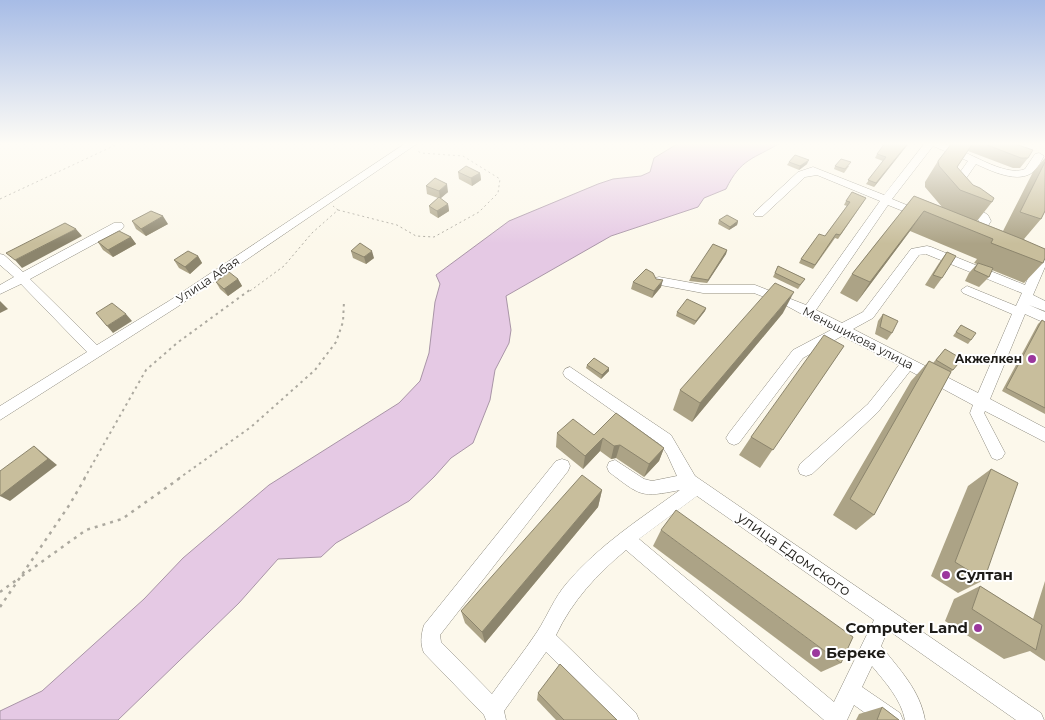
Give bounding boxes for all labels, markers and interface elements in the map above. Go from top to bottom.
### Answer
street label: Улица Абая [173,253,242,306]
street label: Меньшикова улица [800,303,916,372]
place label: Акжелкен [955,351,1022,366]
marker: Акжелкен [1026,353,1038,365]
street label: улица Едомского [733,507,855,600]
place label: Султан [956,565,1013,584]
marker: Султан [940,569,952,581]
place label: Computer Land [846,618,968,637]
marker: Computer Land [972,622,984,634]
place label: Береке [826,643,886,662]
marker: Береке [810,647,822,659]

